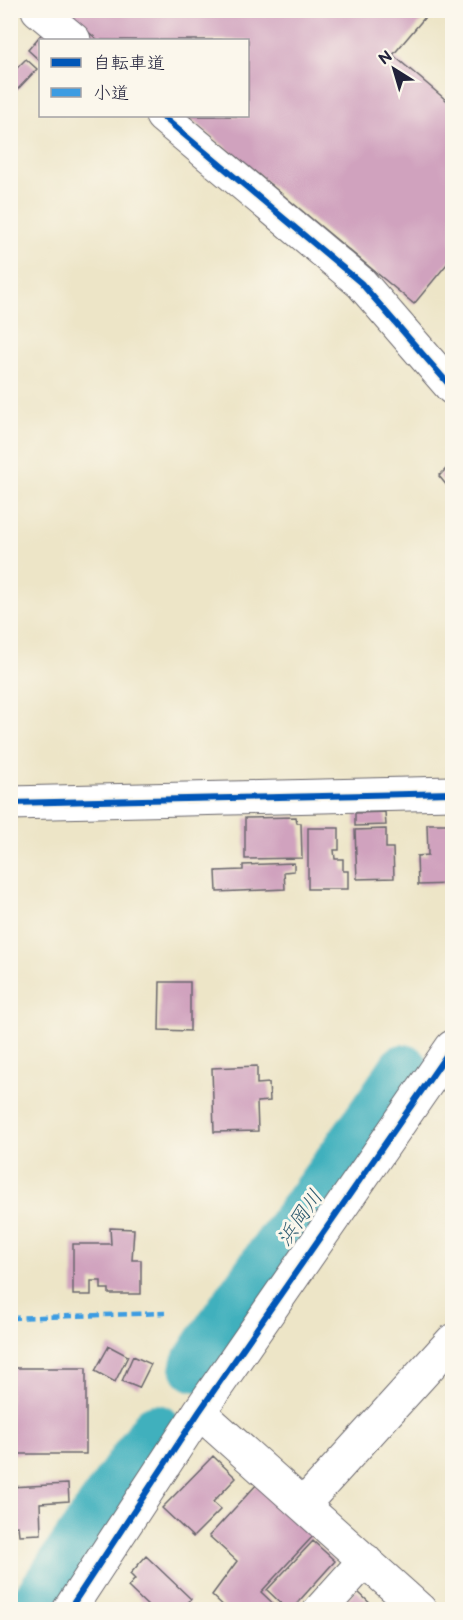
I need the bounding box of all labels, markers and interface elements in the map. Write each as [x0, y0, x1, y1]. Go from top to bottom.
legend [39, 39, 249, 117]
north arrow [364, 39, 424, 99]
text: N [375, 47, 396, 69]
text: 自転車道 [93, 53, 165, 74]
text: 小道 [93, 83, 129, 104]
water label: 浜岡川 [272, 1185, 328, 1251]

